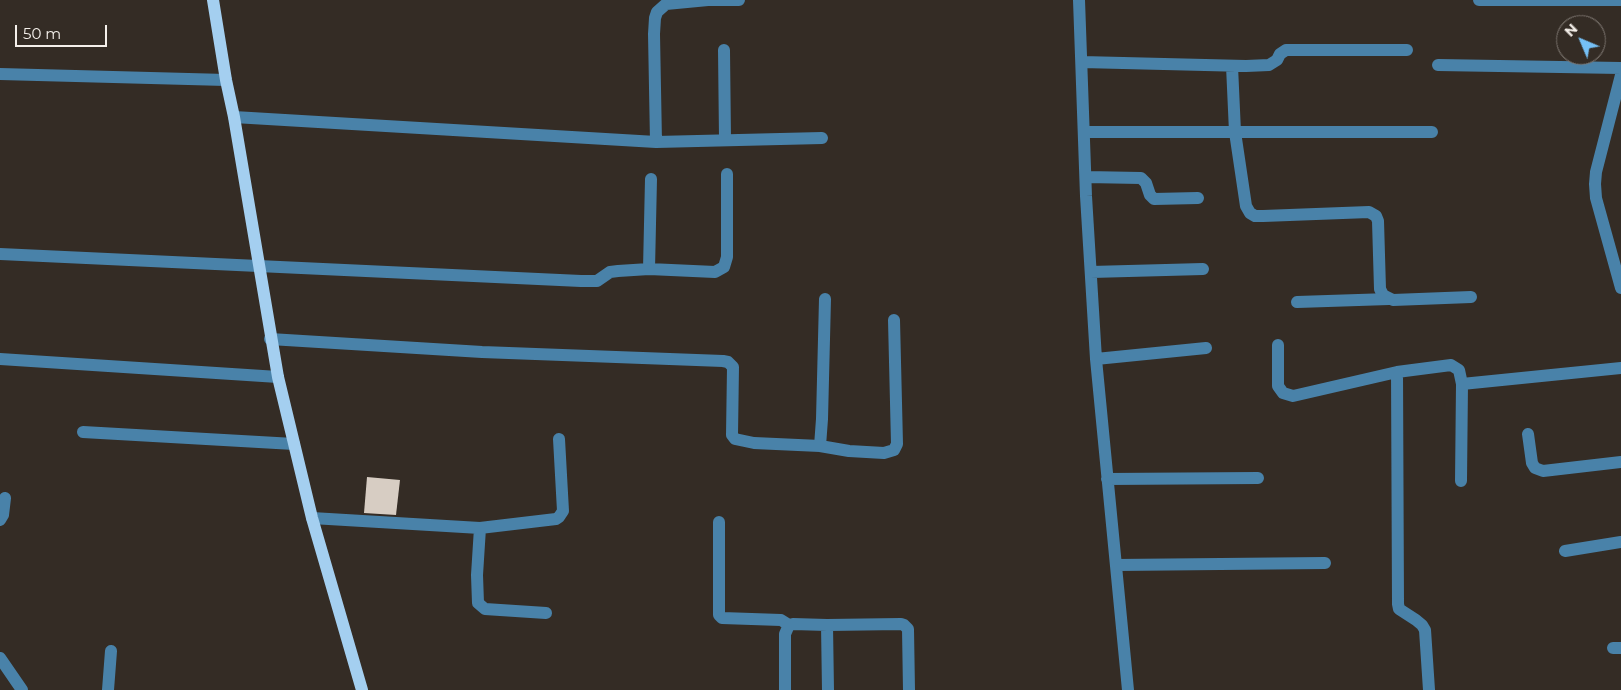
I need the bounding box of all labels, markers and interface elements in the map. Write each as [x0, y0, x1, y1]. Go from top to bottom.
scale bar [18, 15, 110, 47]
north arrow [1556, 15, 1606, 65]
text: N [1561, 20, 1581, 40]
text: 50 m [23, 24, 61, 43]

